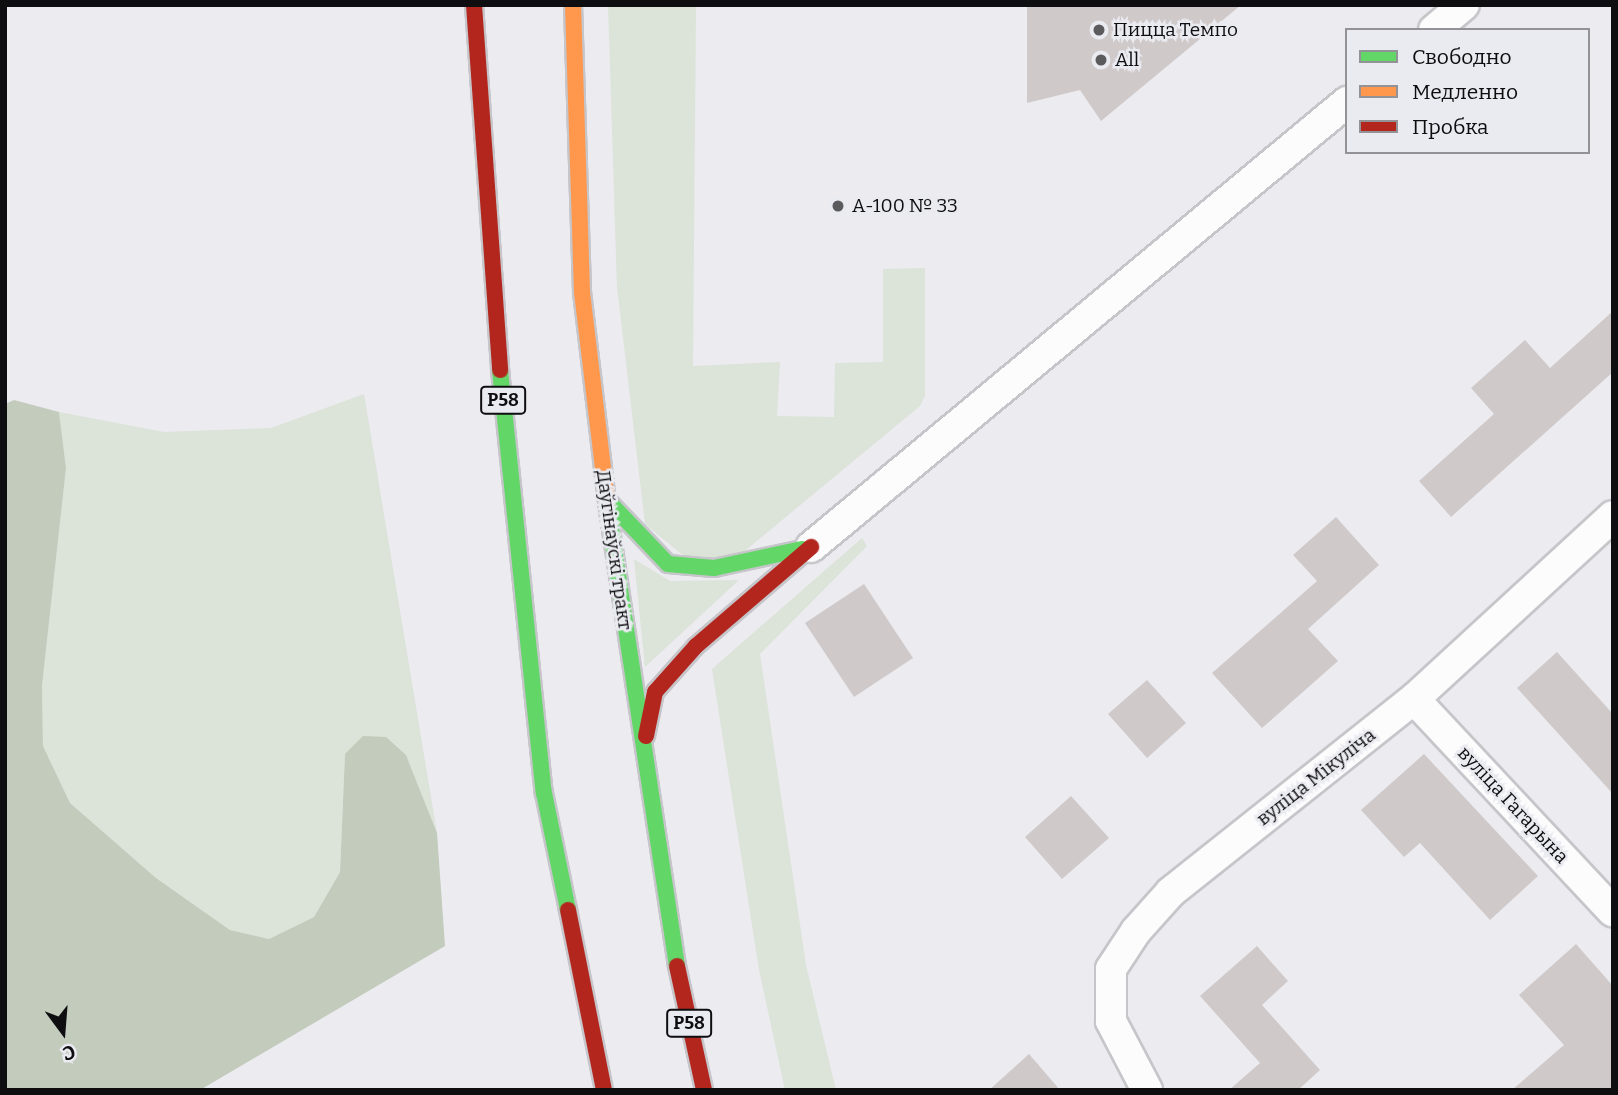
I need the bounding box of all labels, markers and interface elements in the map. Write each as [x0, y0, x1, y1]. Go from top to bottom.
place label: Пицца Темпо [1113, 19, 1238, 41]
marker: Пицца Темпо [1091, 22, 1107, 38]
legend [1345, 28, 1590, 154]
text: Свободно [1412, 44, 1512, 70]
place label: All [1115, 49, 1139, 71]
marker: All [1093, 52, 1109, 68]
text: Медленно [1412, 79, 1518, 105]
text: Пробка [1412, 114, 1489, 140]
place label: А-100 № 33 [852, 195, 958, 217]
marker: А-100 № 33 [830, 198, 846, 214]
road number: Р58 [478, 386, 528, 414]
street label: Даўгінаўскі тракт [591, 469, 637, 631]
street label: вуліца Мікуліча [1252, 724, 1380, 830]
street label: вуліца Гагарына [1453, 742, 1573, 868]
north arrow [28, 997, 98, 1067]
road number: Р58 [664, 1008, 714, 1038]
text: С [60, 1040, 78, 1065]

